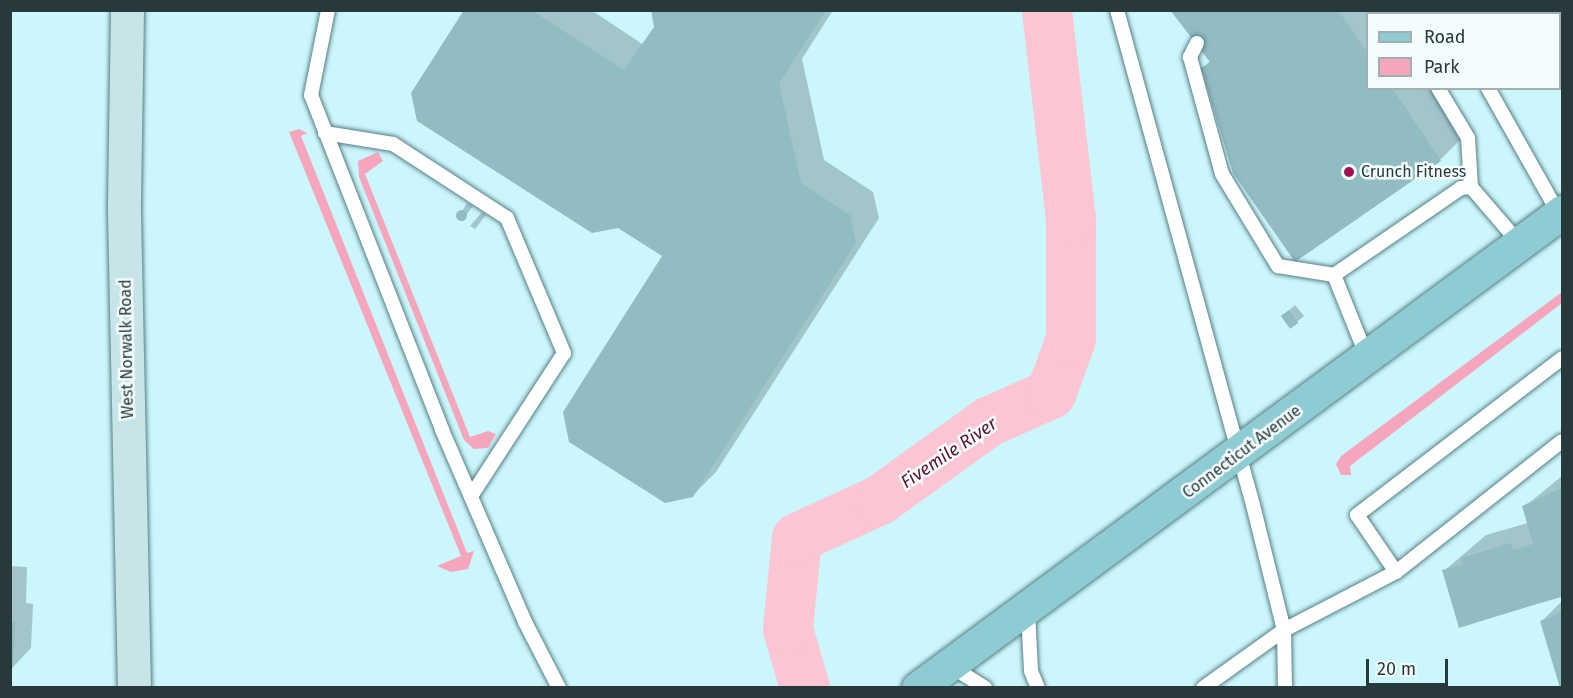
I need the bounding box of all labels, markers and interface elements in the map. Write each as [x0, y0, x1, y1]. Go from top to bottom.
legend [1366, 12, 1561, 90]
text: Road [1424, 26, 1466, 48]
text: Park [1424, 56, 1459, 78]
place label: Crunch Fitness [1361, 162, 1466, 182]
marker: Crunch Fitness [1342, 165, 1356, 179]
street label: West Norwalk Road [116, 279, 138, 419]
street label: Connecticut Avenue [1179, 401, 1305, 503]
water label: Fivemile River [897, 413, 1001, 493]
scale bar [1369, 647, 1452, 685]
text: 20 m [1377, 658, 1416, 680]

